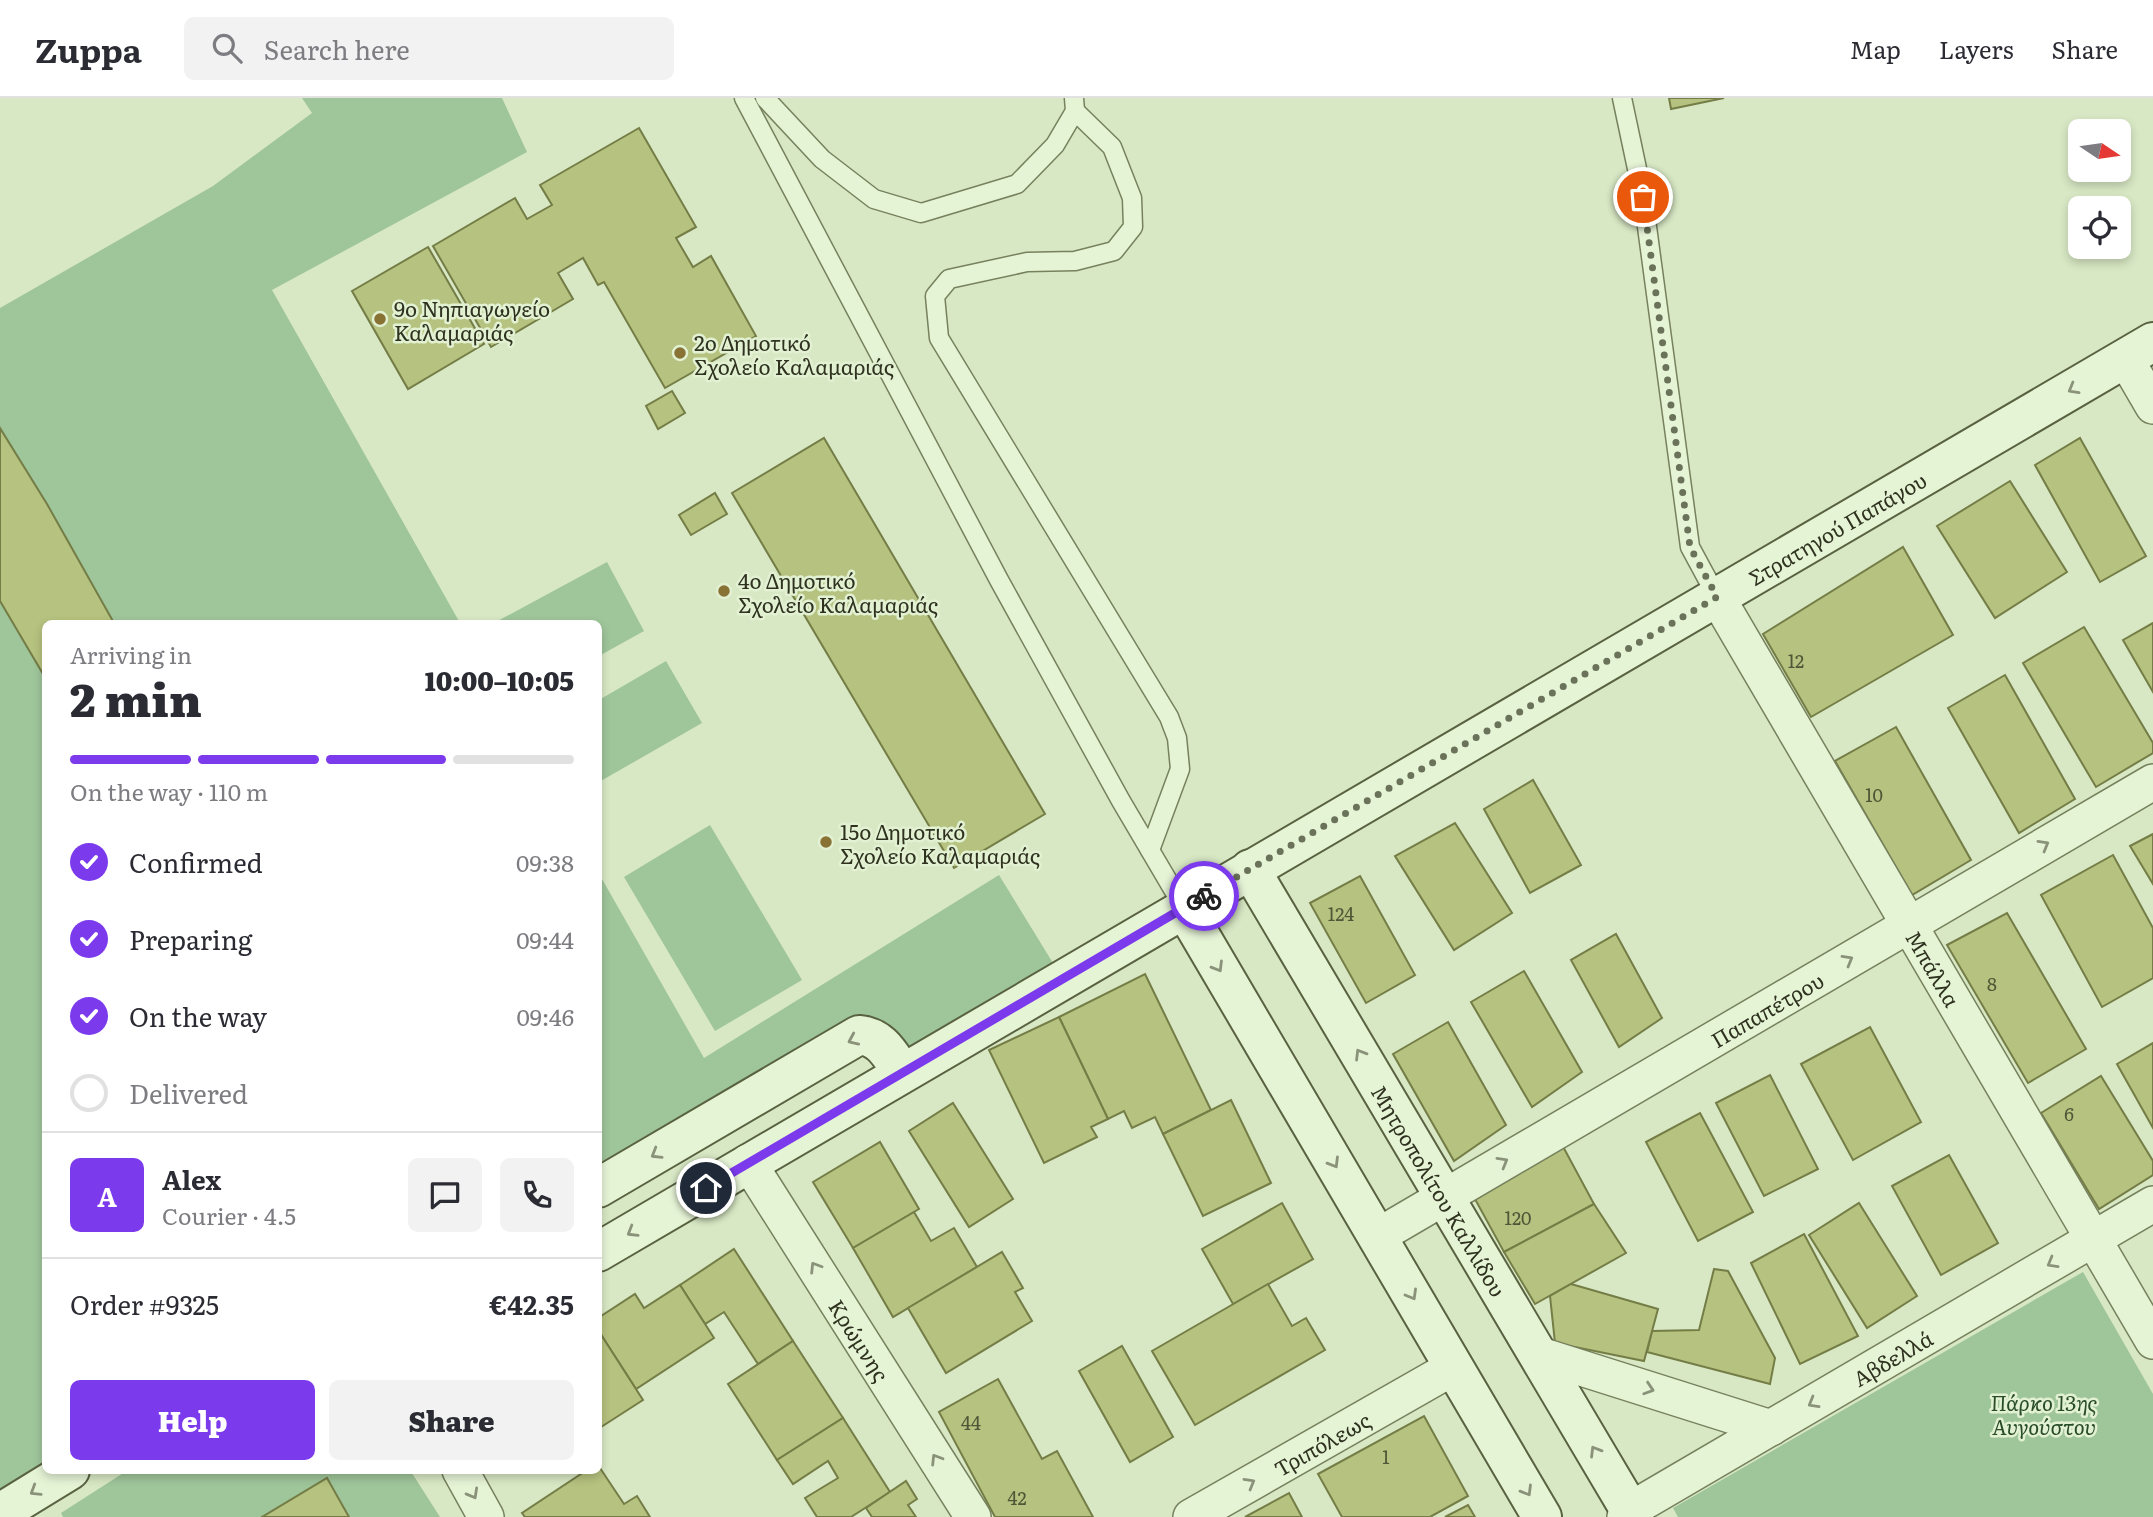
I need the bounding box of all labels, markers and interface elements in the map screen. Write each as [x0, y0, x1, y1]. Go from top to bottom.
search box [184, 17, 674, 80]
text: Zuppa [35, 24, 142, 73]
icon: search [208, 29, 246, 67]
text: Search here [264, 29, 410, 68]
text: Map [1850, 31, 1901, 66]
text: Layers [1939, 31, 2013, 66]
text: Share [2051, 31, 2118, 66]
north arrow [2068, 119, 2132, 182]
map controls [2068, 119, 2131, 259]
pin [1613, 167, 1673, 227]
icon: bag [1624, 178, 1662, 216]
button: locate [2068, 196, 2131, 259]
place label: 9ο Νηπιαγωγείο Καλαμαριάς [394, 292, 550, 347]
marker: 9ο Νηπιαγωγείο Καλαμαριάς [372, 311, 388, 327]
place label: 2ο Δημοτικό Σχολείο Καλαμαριάς [694, 326, 894, 381]
marker: 2ο Δημοτικό Σχολείο Καλαμαριάς [672, 345, 688, 361]
one-way arrow [2067, 381, 2080, 394]
street label: Στρατηγού Παπάγου [1742, 463, 1931, 591]
place label: 4ο Δημοτικό Σχολείο Καλαμαριάς [738, 564, 938, 619]
marker: 4ο Δημοτικό Σχολείο Καλαμαριάς [716, 583, 732, 599]
text: Arriving in [70, 637, 192, 671]
house number: 12 [1788, 647, 1804, 674]
text: 10:00–10:05 [425, 660, 574, 699]
text: 2 min [70, 663, 202, 731]
text: On the way · 110 m [70, 774, 268, 808]
house number: 10 [1865, 781, 1883, 808]
place label: 15ο Δημοτικό Σχολείο Καλαμαριάς [840, 815, 1040, 870]
marker: 15ο Δημοτικό Σχολείο Καλαμαριάς [818, 834, 834, 850]
one-way arrow [2036, 841, 2049, 854]
text: Confirmed [129, 842, 263, 881]
icon: check [70, 843, 108, 881]
text: 09:38 [516, 845, 574, 879]
courier [1169, 861, 1239, 931]
icon: bike [1185, 877, 1223, 915]
house number: 124 [1328, 900, 1354, 927]
text: Preparing [129, 919, 252, 958]
icon: check [70, 920, 108, 958]
text: 09:44 [516, 922, 574, 956]
street label: Μπάλλα [1900, 924, 1969, 1012]
one-way arrow [1840, 956, 1853, 969]
one-way arrow [1210, 959, 1223, 972]
street label: Παπαπέτρου [1704, 963, 1829, 1054]
house number: 8 [1987, 970, 1997, 997]
text: On the way [129, 996, 267, 1035]
icon: check [70, 997, 108, 1035]
text: 09:46 [516, 999, 574, 1033]
one-way arrow [848, 1032, 860, 1046]
one-way arrow [1355, 1048, 1368, 1061]
text: Delivered [129, 1073, 248, 1112]
street label: Μητροπολίτου Καλλίδου [1365, 1078, 1515, 1302]
house number: 6 [2064, 1100, 2074, 1127]
one-way arrow [651, 1146, 664, 1159]
one-way arrow [1326, 1155, 1339, 1168]
one-way arrow [1496, 1157, 1509, 1170]
button: chat [408, 1158, 482, 1232]
button: phone [500, 1158, 574, 1232]
pin [676, 1158, 736, 1218]
text: Alex [162, 1159, 221, 1198]
icon: home [687, 1169, 725, 1207]
text: A [97, 1176, 117, 1215]
text: Courier · 4.5 [162, 1198, 296, 1232]
house number: 120 [1505, 1204, 1531, 1231]
one-way arrow [627, 1223, 640, 1236]
one-way arrow [2047, 1255, 2060, 1268]
one-way arrow [810, 1262, 823, 1275]
text: Order #9325 [70, 1284, 219, 1323]
text: €42.35 [489, 1284, 574, 1323]
one-way arrow [1404, 1288, 1417, 1301]
street label: Κρώμνης [823, 1292, 898, 1386]
street label: Αβδελλά [1846, 1321, 1938, 1392]
button: Help [70, 1380, 315, 1460]
button: Share [329, 1380, 574, 1460]
one-way arrow [1642, 1381, 1655, 1395]
park label: Πάρκο 13ης Αυγούστου [1990, 1386, 2098, 1441]
one-way arrow [1808, 1395, 1821, 1408]
street label: Τριπόλεως [1267, 1403, 1375, 1483]
house number: 44 [961, 1409, 981, 1436]
house number: 1 [1382, 1443, 1390, 1470]
one-way arrow [1591, 1446, 1604, 1459]
one-way arrow [932, 1454, 945, 1467]
one-way arrow [1243, 1478, 1256, 1491]
one-way arrow [29, 1483, 42, 1496]
house number: 42 [1007, 1484, 1027, 1511]
one-way arrow [1519, 1484, 1532, 1497]
one-way arrow [465, 1486, 478, 1499]

